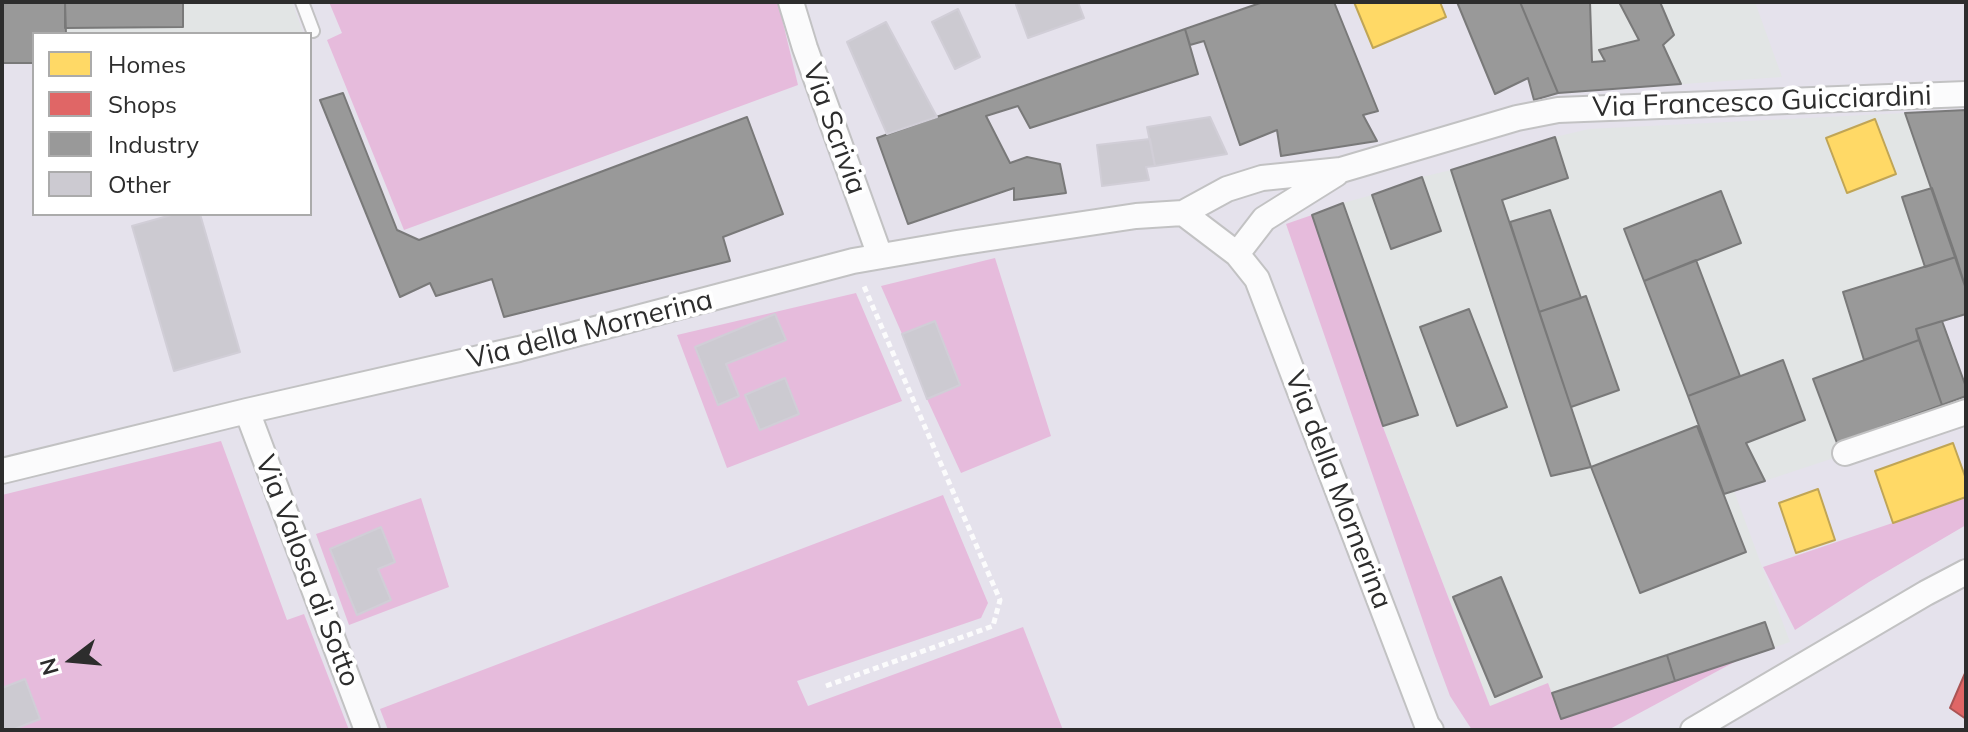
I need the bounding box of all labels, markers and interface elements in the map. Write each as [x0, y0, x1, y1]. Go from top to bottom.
legend [32, 32, 312, 216]
text: Homes [108, 49, 186, 79]
street label: Via Scrivia [795, 59, 873, 199]
street label: Via Francesco Guicciardini [1592, 79, 1932, 125]
text: Shops [108, 89, 177, 119]
text: Industry [108, 129, 199, 159]
text: Other [108, 169, 171, 199]
street label: Via della Mornerina [464, 283, 716, 377]
street label: Via della Mornerina [1277, 367, 1399, 613]
street label: Via Valosa di Sotto [247, 451, 367, 691]
north arrow [32, 620, 112, 700]
text: N [33, 655, 65, 678]

